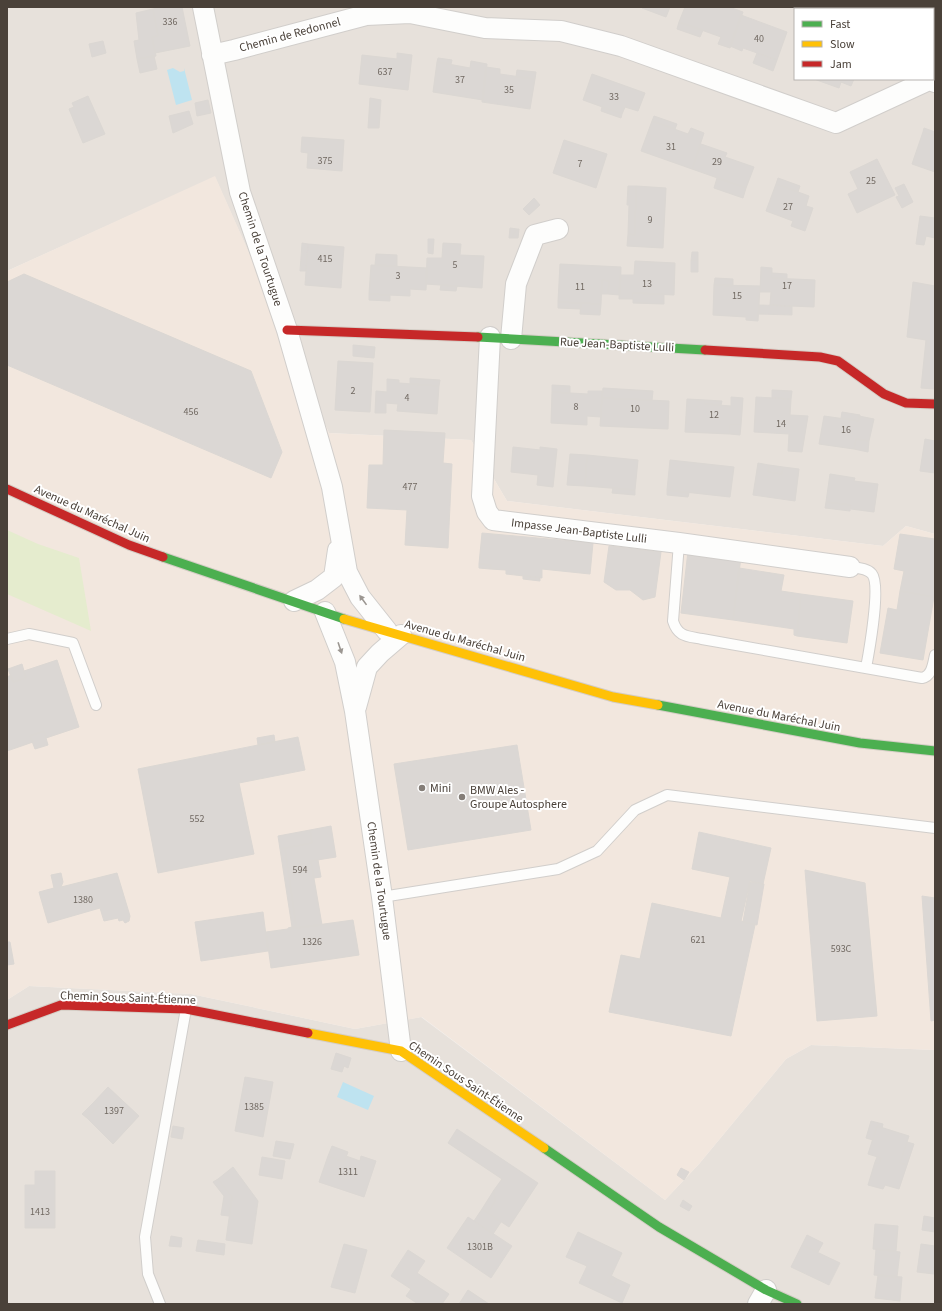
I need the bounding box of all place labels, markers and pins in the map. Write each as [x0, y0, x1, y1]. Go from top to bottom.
place label: Mini [430, 780, 451, 797]
place label: BMW Ales - Groupe Autosphere [470, 782, 567, 813]
marker: Mini [417, 783, 427, 793]
marker: BMW Ales - Groupe Autosphere [457, 792, 467, 802]

